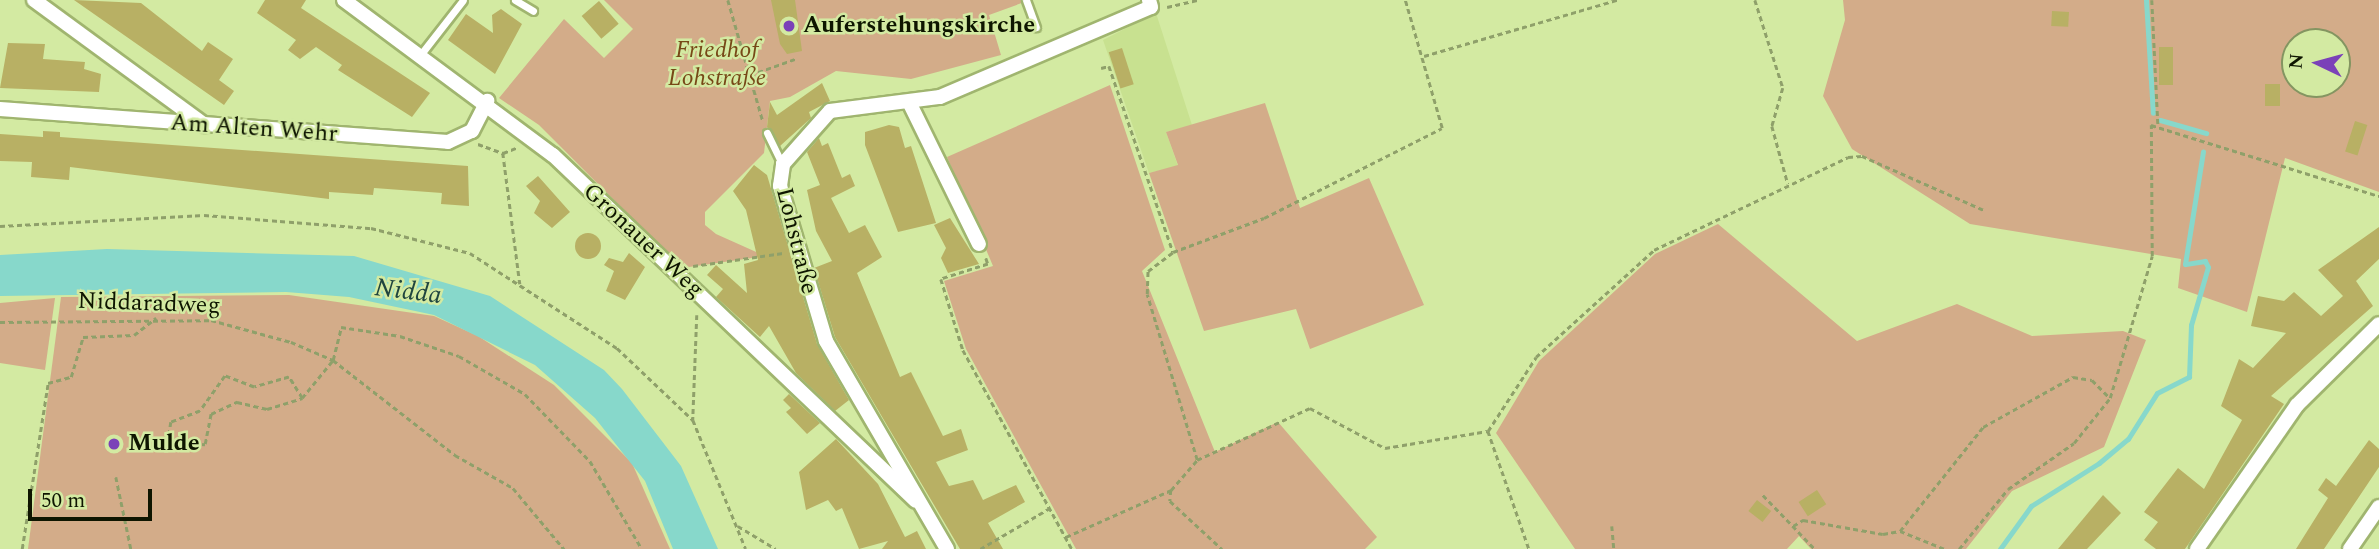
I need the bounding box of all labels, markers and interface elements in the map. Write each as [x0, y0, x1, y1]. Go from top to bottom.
place label: Auferstehungskirche [803, 12, 1035, 40]
marker: Auferstehungskirche [781, 18, 797, 34]
north arrow [2281, 28, 2351, 98]
park label: Friedhof Lohstraße [668, 37, 766, 93]
text: N [2281, 52, 2312, 70]
street label: Am Alten Wehr [169, 109, 339, 149]
street label: Gronauer Weg [577, 178, 709, 304]
street label: Lohstraße [769, 185, 823, 297]
water label: Nidda [373, 272, 443, 312]
street label: Niddaradweg [77, 287, 221, 321]
place label: Mulde [128, 430, 200, 458]
marker: Mulde [106, 436, 122, 452]
scale bar [32, 476, 156, 520]
text: 50 m [41, 485, 85, 517]

